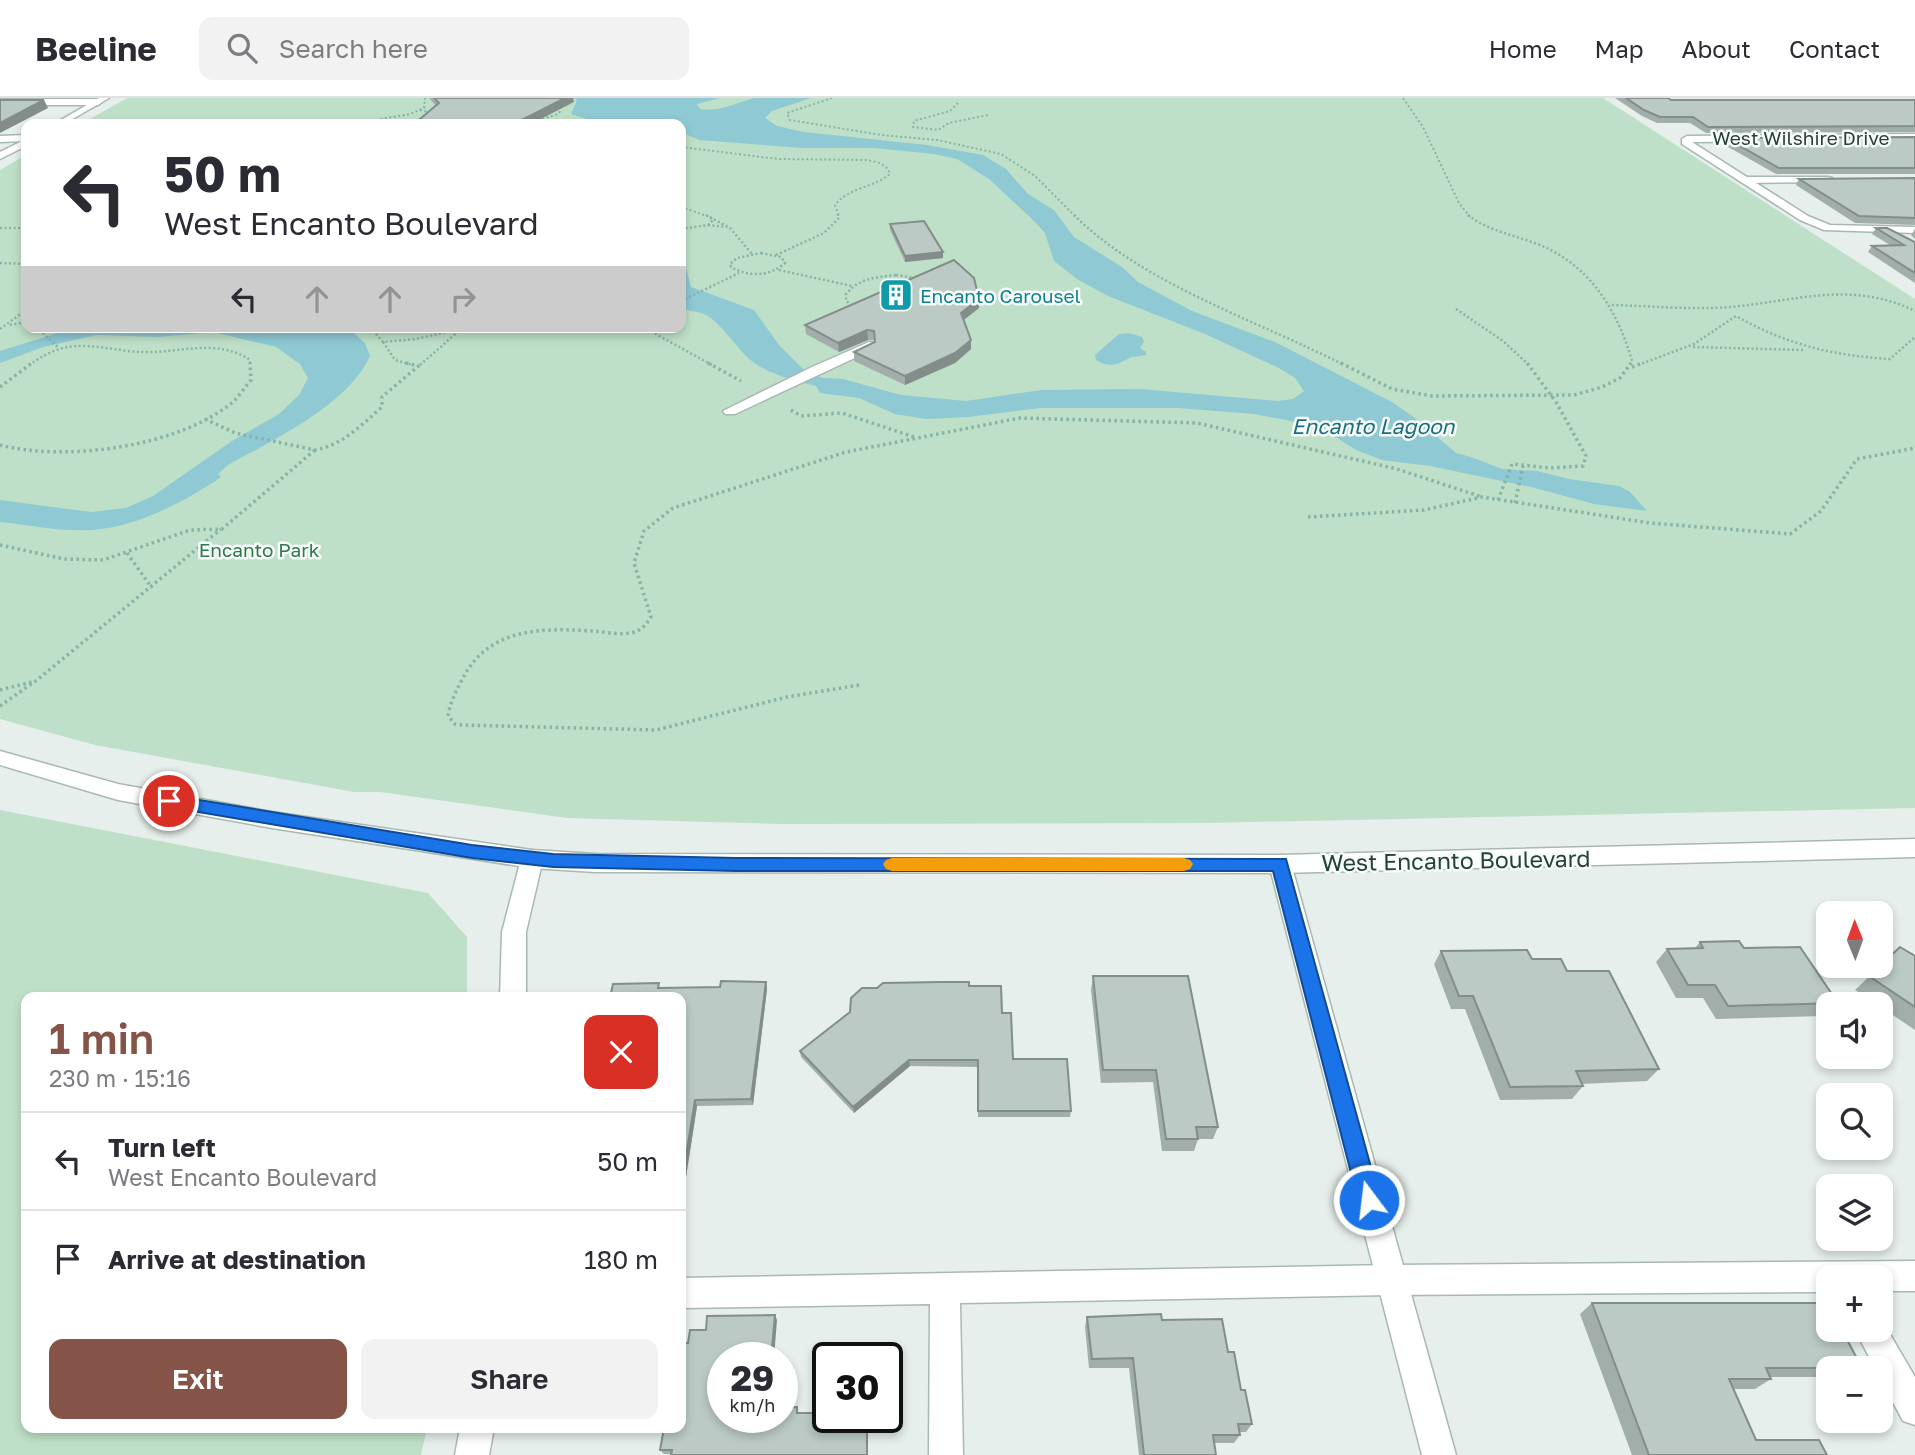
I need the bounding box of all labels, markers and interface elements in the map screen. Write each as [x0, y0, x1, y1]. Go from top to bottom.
search box [199, 17, 689, 80]
text: Beeline [35, 29, 157, 68]
icon: search [223, 29, 261, 67]
text: Search here [279, 33, 428, 64]
text: Home [1489, 34, 1557, 63]
text: Map [1595, 34, 1644, 63]
text: About [1682, 34, 1751, 63]
text: Contact [1789, 34, 1880, 63]
street label: West Wilshire Drive [1712, 126, 1890, 149]
text: 50 m [164, 144, 281, 203]
icon: left [49, 147, 140, 238]
text: West Encanto Boulevard [164, 204, 539, 242]
building icon: Encanto Carousel [877, 276, 915, 314]
icon: left [225, 280, 263, 318]
icon: ahead [298, 280, 336, 318]
icon: ahead [371, 280, 409, 318]
icon: right [444, 280, 482, 318]
place label: Encanto Carousel [920, 284, 1081, 307]
water label: Encanto Lagoon [1291, 413, 1456, 439]
park label: Encanto Park [199, 538, 320, 561]
pin [139, 771, 199, 831]
icon: arrive [150, 782, 188, 820]
street label: West Encanto Boulevard [1321, 844, 1591, 876]
north arrow [1816, 901, 1894, 978]
map controls [1816, 901, 1893, 1433]
button: sound [1816, 992, 1893, 1069]
text: 1 min [49, 1013, 154, 1063]
button: close [584, 1015, 658, 1089]
text: 230 m · 15:16 [49, 1064, 191, 1092]
button: search [1816, 1083, 1893, 1160]
text: Turn left [108, 1132, 216, 1163]
icon: left [49, 1142, 87, 1180]
text: 50 m [597, 1146, 658, 1177]
text: West Encanto Boulevard [108, 1163, 377, 1191]
position arrow [1332, 1163, 1406, 1237]
button: layers [1816, 1174, 1893, 1251]
icon: arrive [49, 1240, 87, 1278]
text: Arrive at destination [108, 1244, 366, 1275]
text: 180 m [584, 1244, 658, 1275]
button: + [1816, 1265, 1893, 1342]
button: Exit [49, 1339, 347, 1419]
button: Share [361, 1339, 658, 1419]
speed limit sign: 30 [812, 1342, 903, 1433]
button: − [1816, 1356, 1893, 1433]
text: 29 [731, 1357, 774, 1399]
text: km/h [730, 1394, 775, 1416]

